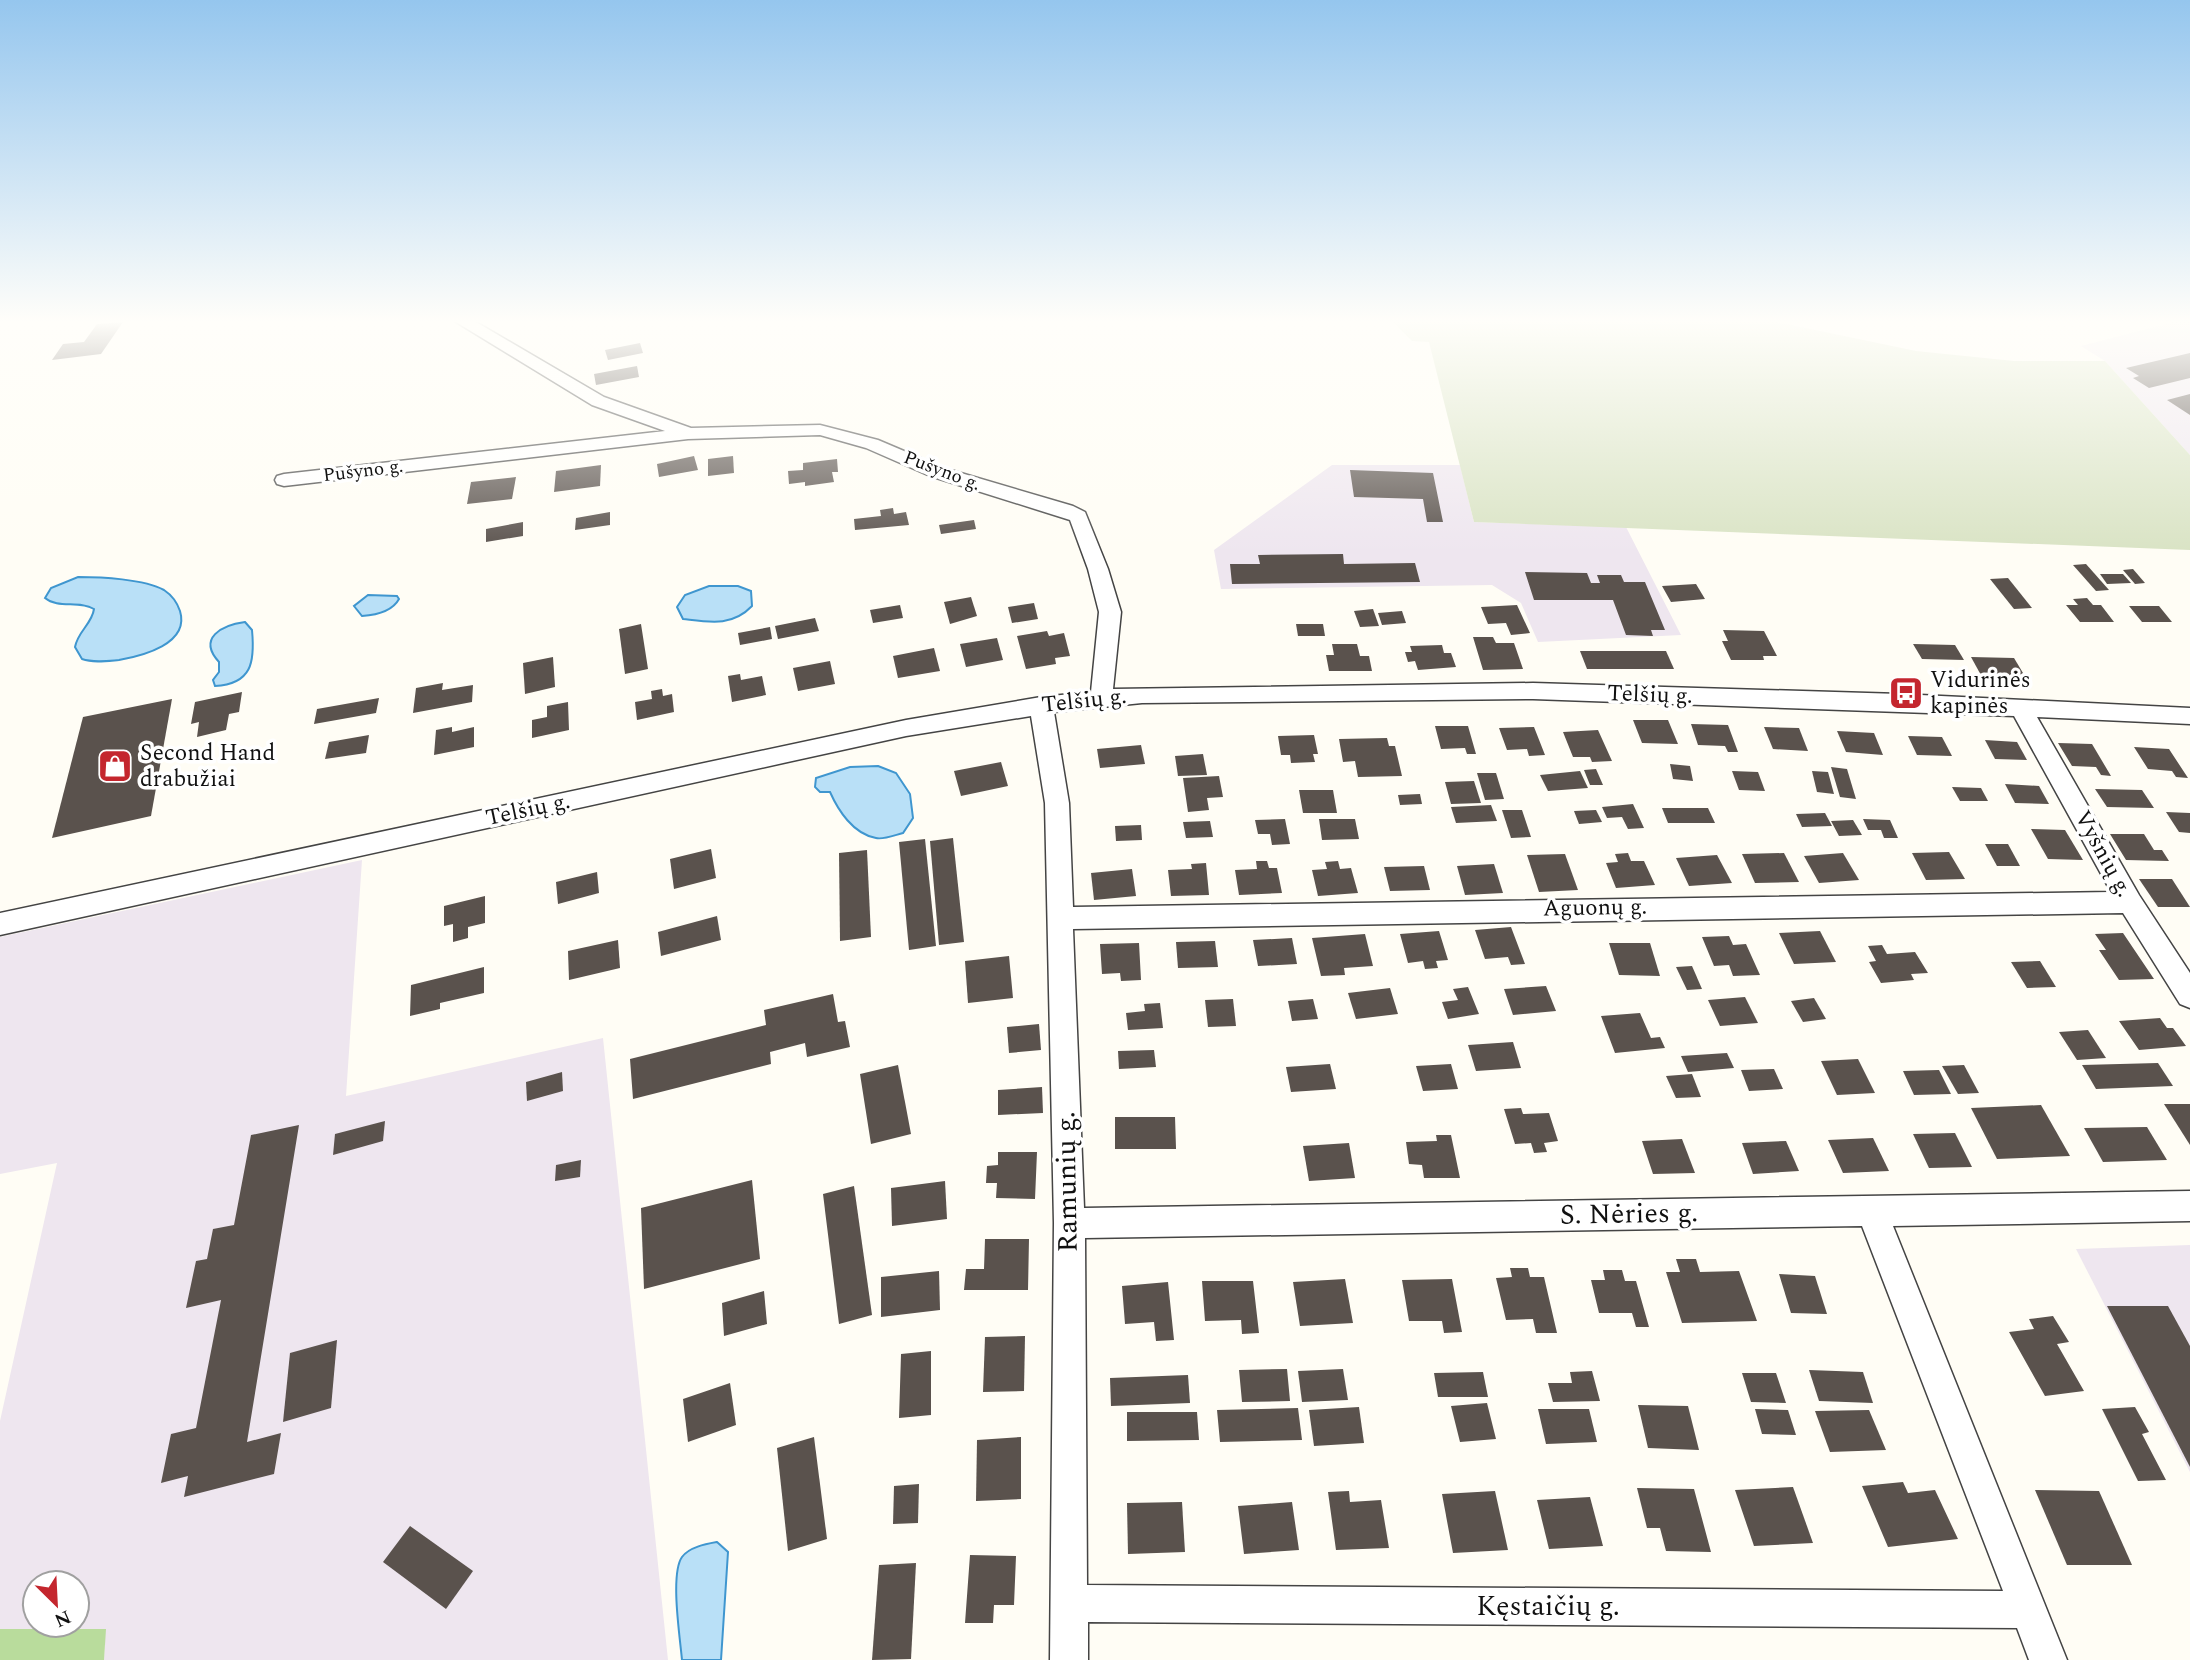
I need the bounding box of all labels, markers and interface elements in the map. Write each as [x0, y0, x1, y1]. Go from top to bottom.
street label: Pušyno g. [899, 443, 985, 499]
street label: Pušyno g. [321, 452, 405, 490]
place label: Vidurinės kapinės [1930, 663, 2031, 724]
bus stop icon: Vidurinės kapinės [1887, 674, 1925, 712]
street label: Telšių g. [1607, 676, 1693, 714]
street label: Telšių g. [1040, 679, 1128, 723]
place label: Second Hand drabužiai [140, 736, 275, 797]
shop icon: Second Hand drabužiai [96, 747, 134, 785]
street label: Telšių g. [483, 784, 573, 836]
street label: Vyšnių g. [2065, 804, 2141, 904]
street label: Aguonų g. [1543, 890, 1647, 926]
street label: Ramunių g. [1044, 1111, 1090, 1253]
street label: S. Nėries g. [1560, 1191, 1698, 1237]
north arrow [21, 1569, 91, 1639]
street label: Kęstaičių g. [1476, 1585, 1620, 1628]
text: N [49, 1602, 75, 1635]

